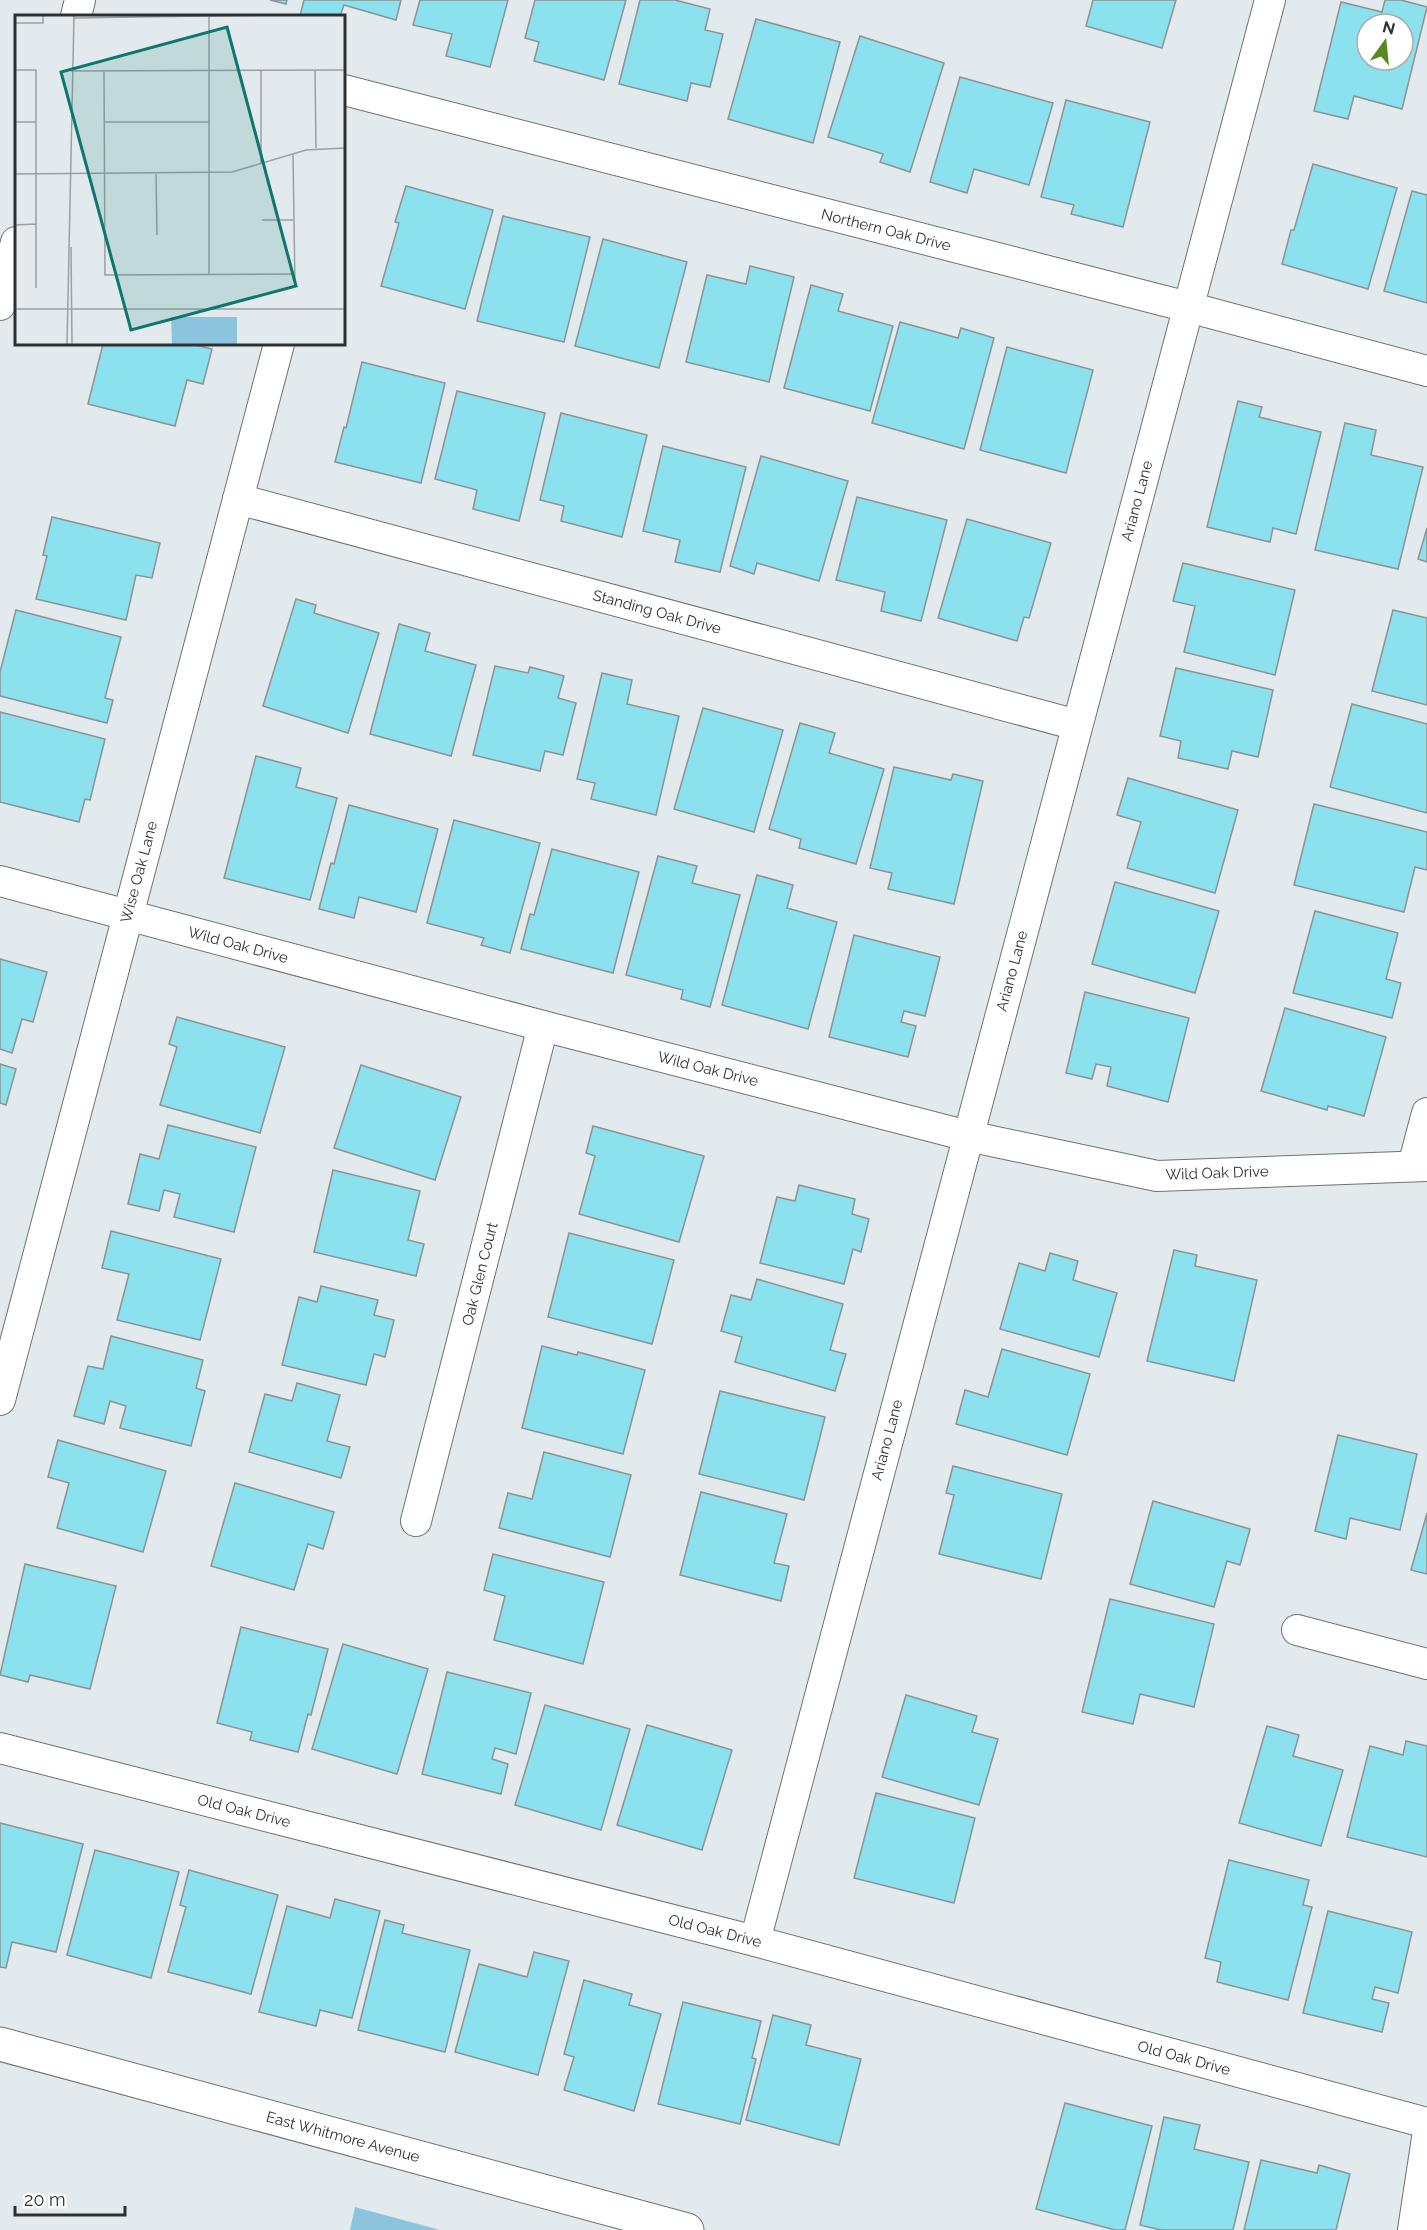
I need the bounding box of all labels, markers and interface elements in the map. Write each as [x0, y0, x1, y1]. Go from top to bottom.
north arrow [1355, 12, 1415, 72]
inset map [15, 15, 345, 345]
text: N [1380, 17, 1397, 39]
street label: Northern Oak Drive [819, 205, 953, 255]
street label: Ariano Lane [1118, 458, 1156, 543]
street label: Standing Oak Drive [591, 586, 723, 638]
street label: Wise Oak Lane [117, 819, 161, 925]
street label: Wild Oak Drive [186, 923, 290, 967]
street label: Ariano Lane [993, 928, 1031, 1013]
street label: Wild Oak Drive [656, 1048, 760, 1090]
street label: Wild Oak Drive [1165, 1162, 1269, 1184]
street label: Oak Glen Court [458, 1221, 502, 1327]
street label: Ariano Lane [868, 1397, 906, 1482]
street label: Old Oak Drive [196, 1791, 293, 1831]
street label: Old Oak Drive [667, 1911, 764, 1951]
street label: Old Oak Drive [1136, 2037, 1233, 2079]
street label: East Whitmore Avenue [264, 2108, 422, 2166]
scale bar [15, 2179, 124, 2217]
text: 20 m [24, 2189, 66, 2210]

